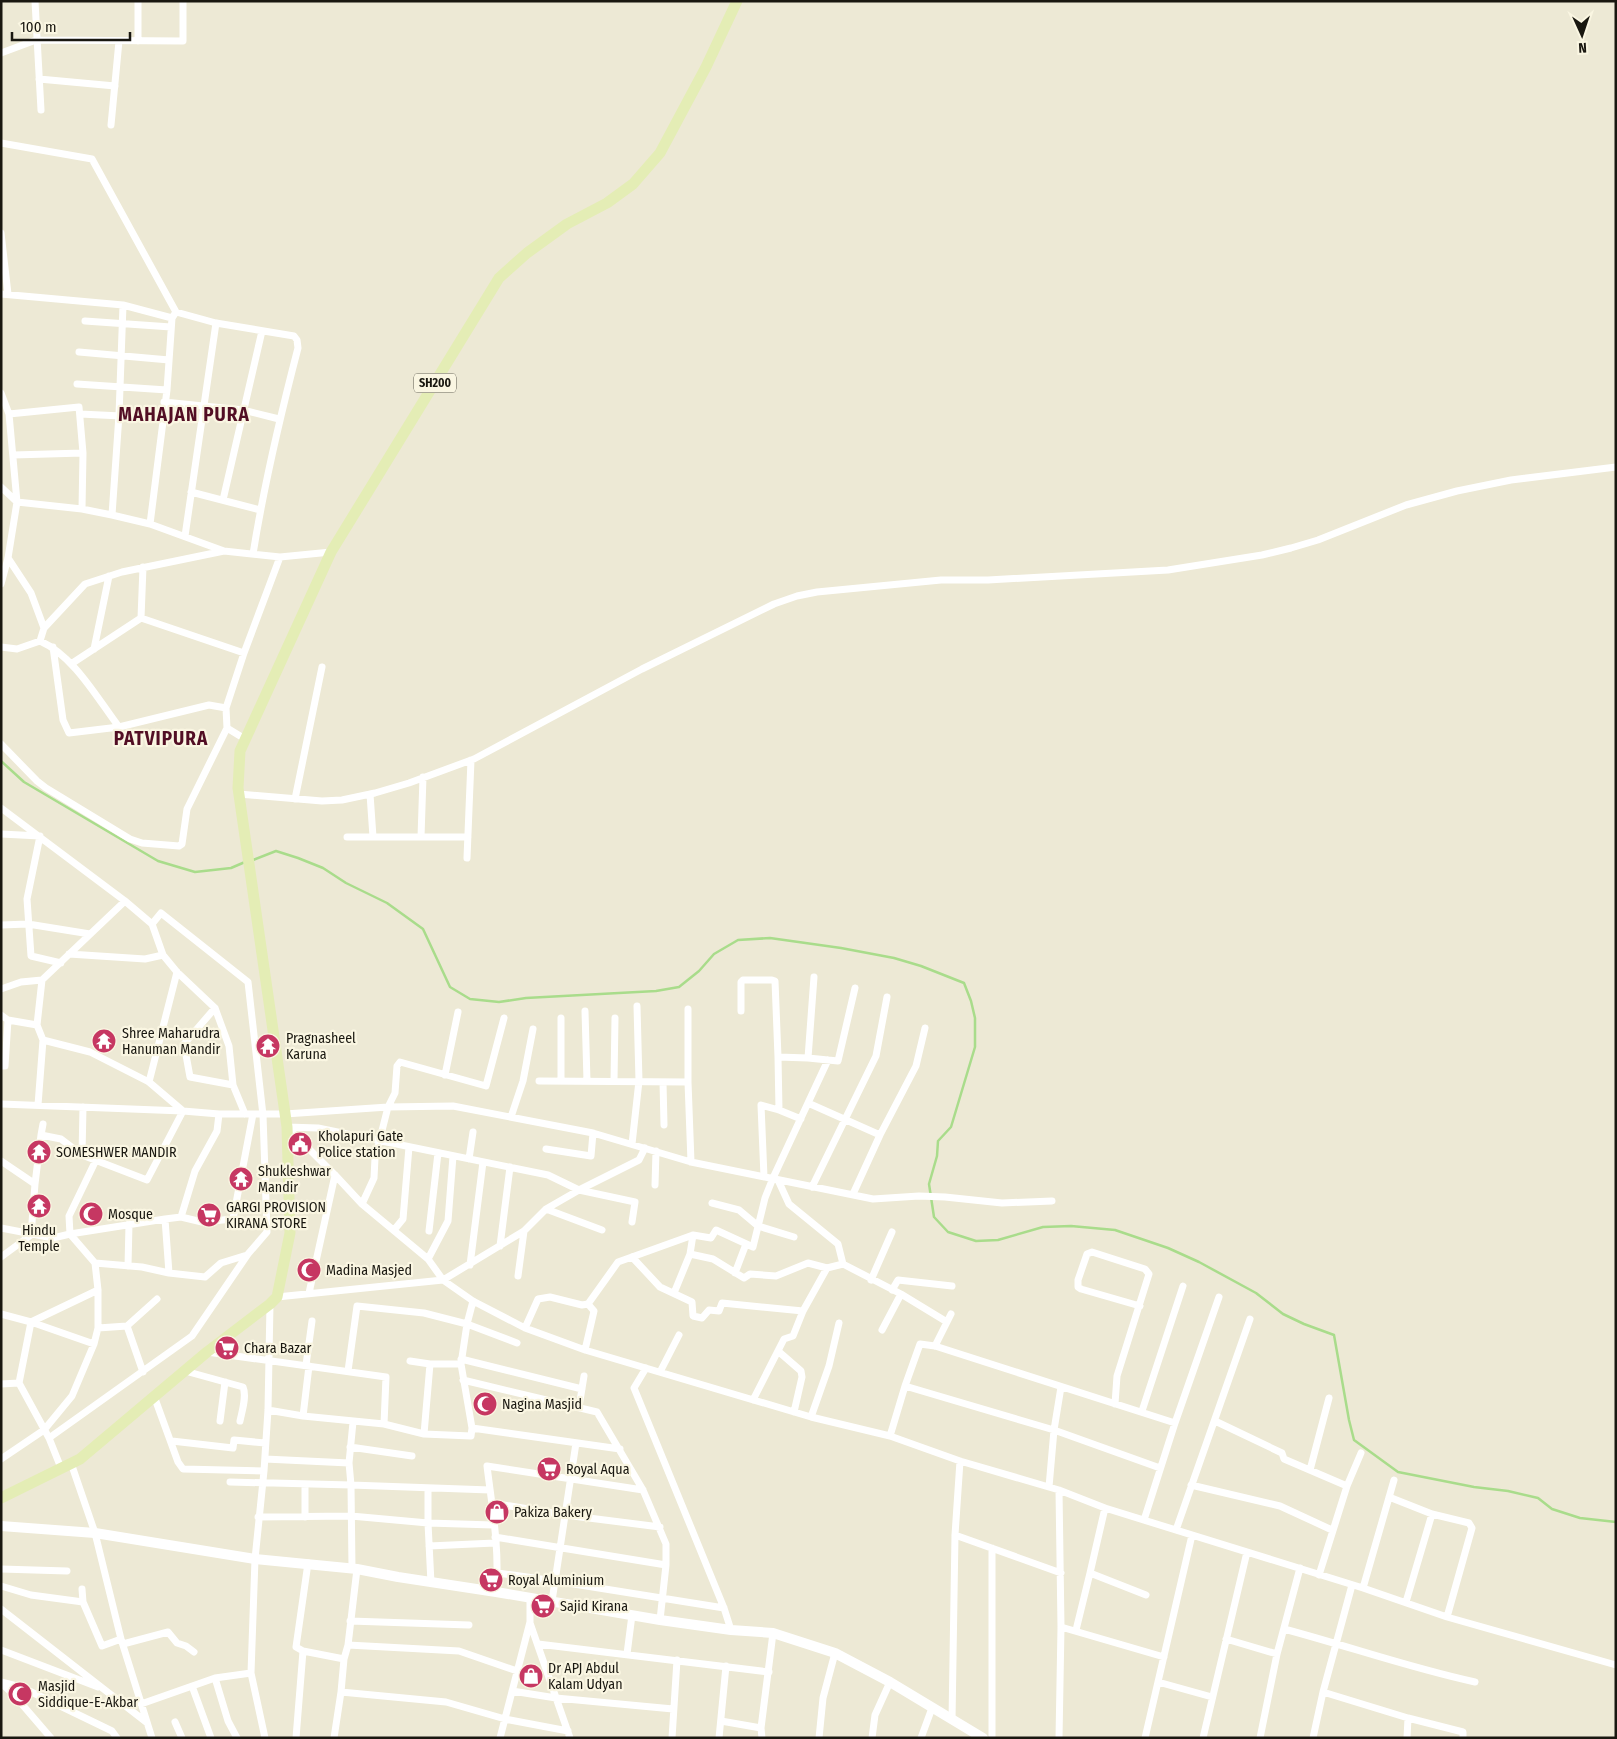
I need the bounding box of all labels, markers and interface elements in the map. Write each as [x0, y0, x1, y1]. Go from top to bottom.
scale bar [12, 10, 130, 42]
north arrow [1557, 10, 1607, 60]
text: 100 m [20, 18, 57, 36]
text: N [1578, 39, 1587, 56]
road number: SH200 [414, 373, 456, 392]
district label: MAHAJAN PURA [118, 403, 250, 426]
district label: PATVIPURA [114, 727, 208, 750]
place label: Shree Maharudra Hanuman Mandir [122, 1025, 221, 1058]
temple icon: Shree Maharudra Hanuman Mandir [91, 1028, 117, 1054]
place label: Pragnasheel Karuna [286, 1030, 356, 1063]
temple icon: Pragnasheel Karuna [255, 1033, 281, 1059]
place label: Kholapuri Gate Police station [318, 1128, 403, 1161]
public building icon: Kholapuri Gate Police station [287, 1131, 313, 1157]
temple icon: SOMESHWER MANDIR [26, 1139, 52, 1165]
place label: SOMESHWER MANDIR [56, 1144, 177, 1161]
place label: Shukleshwar Mandir [258, 1163, 331, 1196]
temple icon: Shukleshwar Mandir [228, 1166, 254, 1192]
temple icon: Hindu Temple [26, 1193, 52, 1219]
place label: GARGI PROVISION KIRANA STORE [226, 1199, 326, 1232]
mosque icon: Mosque [78, 1201, 104, 1227]
supermarket icon: GARGI PROVISION KIRANA STORE [196, 1202, 222, 1228]
place label: Mosque [108, 1206, 153, 1223]
place label: Hindu Temple [18, 1222, 60, 1255]
mosque icon: Madina Masjed [296, 1257, 322, 1283]
place label: Madina Masjed [326, 1262, 412, 1279]
supermarket icon: Chara Bazar [214, 1335, 240, 1361]
place label: Chara Bazar [244, 1340, 312, 1357]
mosque icon: Nagina Masjid [472, 1391, 498, 1417]
place label: Nagina Masjid [502, 1396, 582, 1413]
supermarket icon: Royal Aqua [536, 1456, 562, 1482]
place label: Royal Aqua [566, 1461, 630, 1478]
shop icon: Pakiza Bakery [484, 1499, 510, 1525]
place label: Pakiza Bakery [514, 1504, 593, 1521]
supermarket icon: Royal Aluminium [478, 1567, 504, 1593]
place label: Royal Aluminium [508, 1572, 604, 1589]
supermarket icon: Sajid Kirana [530, 1593, 556, 1619]
place label: Sajid Kirana [560, 1598, 628, 1615]
place label: Dr APJ Abdul Kalam Udyan [548, 1660, 623, 1693]
shop icon: Dr APJ Abdul Kalam Udyan [518, 1663, 544, 1689]
place label: Masjid Siddique-E-Akbar [38, 1678, 138, 1711]
mosque icon: Masjid Siddique-E-Akbar [7, 1681, 33, 1707]

